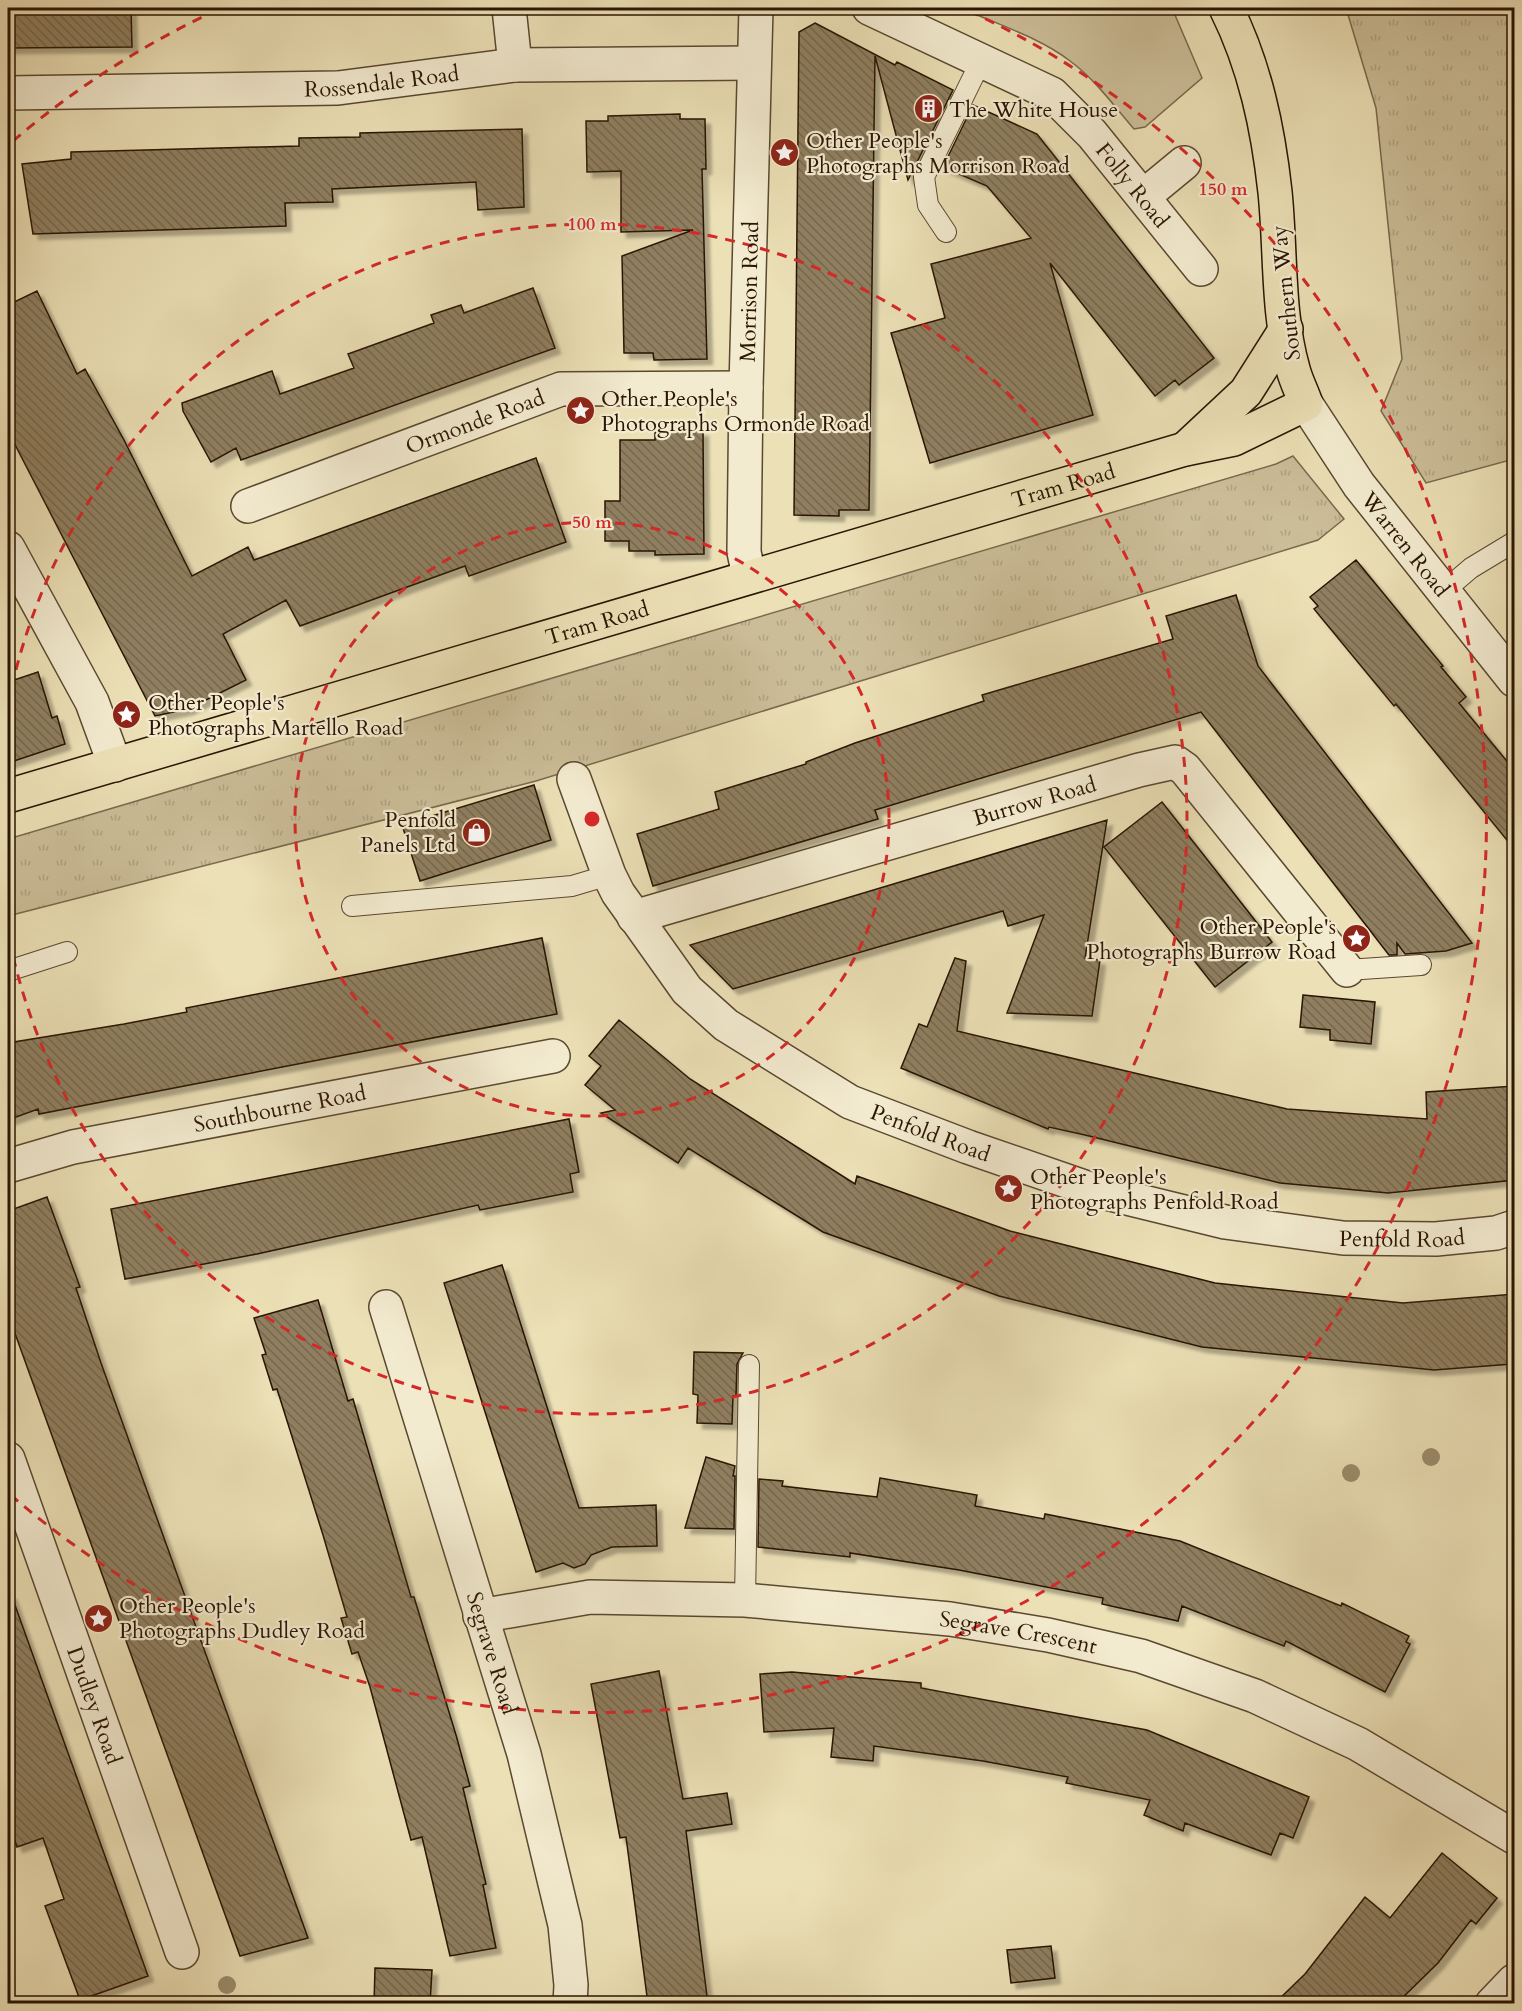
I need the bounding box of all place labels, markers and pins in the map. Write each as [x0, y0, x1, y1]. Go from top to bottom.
building icon: The White House [912, 93, 944, 125]
place label: The White House [949, 95, 1118, 125]
place label: Other People's Photographs Morrison Road [806, 126, 1070, 181]
place icon: Other People's Photographs Morrison Road [769, 137, 801, 169]
place label: Other People's Photographs Ormonde Road [601, 384, 870, 439]
place icon: Other People's Photographs Ormonde Road [564, 395, 596, 427]
place label: Other People's Photographs Martello Road [148, 688, 404, 743]
place icon: Other People's Photographs Martello Road [111, 699, 143, 731]
place label: Penfold Panels Ltd [360, 805, 456, 860]
centre of rings [582, 809, 602, 829]
shop icon: Penfold Panels Ltd [461, 816, 493, 848]
place label: Other People's Photographs Burrow Road [1086, 912, 1336, 967]
place icon: Other People's Photographs Burrow Road [1341, 923, 1373, 955]
place label: Other People's Photographs Penfold Road [1030, 1162, 1279, 1217]
place icon: Other People's Photographs Penfold Road [993, 1173, 1025, 1205]
place label: Other People's Photographs Dudley Road [119, 1591, 365, 1646]
place icon: Other People's Photographs Dudley Road [82, 1602, 114, 1634]

